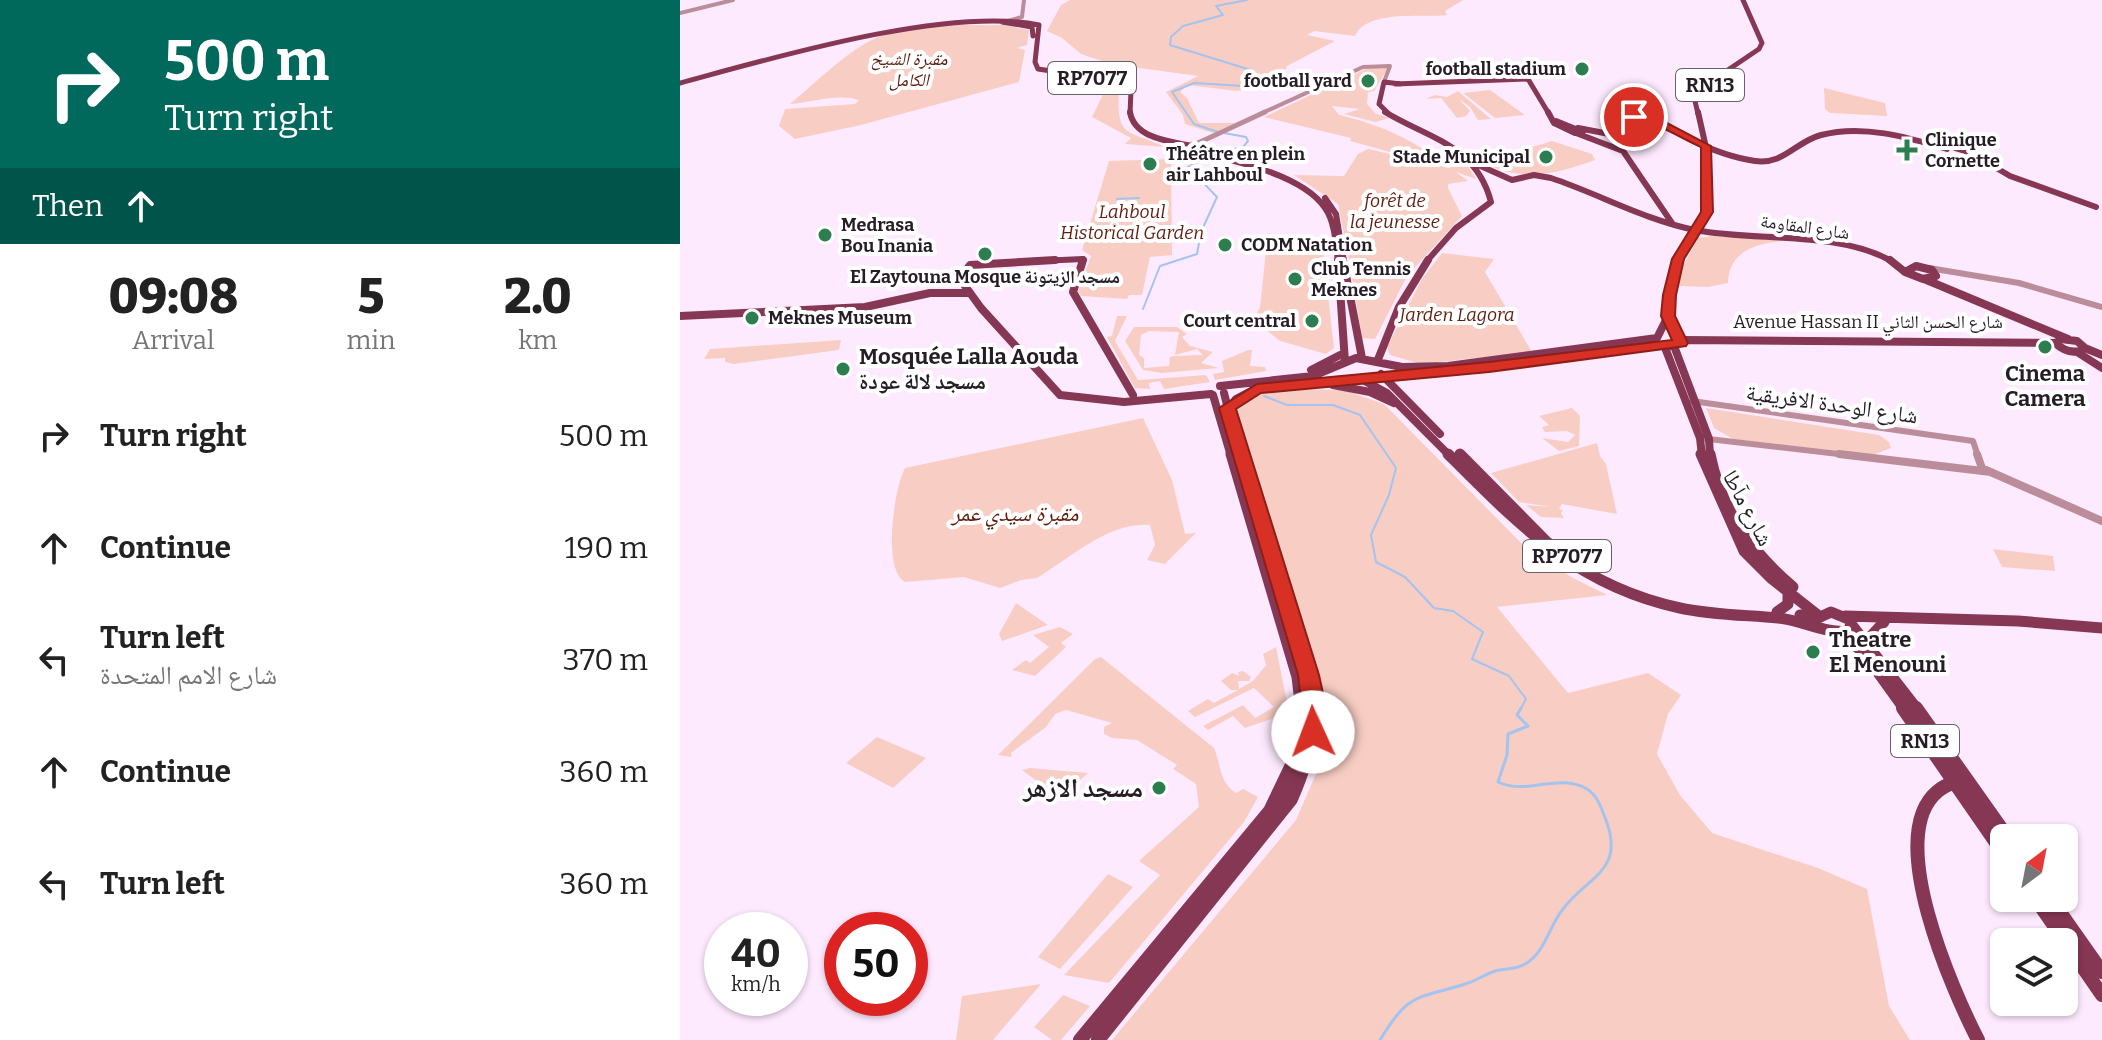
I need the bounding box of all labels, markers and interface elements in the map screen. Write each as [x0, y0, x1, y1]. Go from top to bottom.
text: 500 m [164, 28, 329, 95]
icon: right [32, 32, 136, 136]
park label: مقبرة الشيخ الكامل [870, 48, 948, 91]
place label: football stadium [1426, 58, 1566, 80]
marker: football stadium [1573, 60, 1591, 78]
road number: RP7077 [1048, 62, 1136, 94]
road number: RN13 [1676, 69, 1744, 101]
place label: football yard [1244, 70, 1352, 92]
marker: football yard [1359, 72, 1377, 90]
pin [1600, 83, 1668, 151]
icon: arrive [1612, 95, 1656, 139]
text: Turn right [164, 96, 333, 140]
place label: Clinique Cornette [1925, 129, 2000, 172]
marker: Clinique Cornette [1896, 139, 1918, 161]
place label: Théâtre en plein air Lahboul [1166, 143, 1305, 186]
place label: Stade Municipal [1392, 146, 1530, 168]
marker: Stade Municipal [1537, 148, 1555, 166]
marker: Théâtre en plein air Lahboul [1141, 155, 1159, 173]
icon: ahead [119, 184, 163, 228]
text: Then [32, 188, 103, 224]
park label: forêt de la jeunesse [1350, 190, 1440, 233]
park label: Lahboul Historical Garden [1060, 201, 1204, 244]
street label: شارع المقاومة [1759, 210, 1851, 244]
place label: Medrasa Bou Inania [841, 214, 933, 257]
marker: Medrasa Bou Inania [816, 226, 834, 244]
place label: CODM Natation [1241, 234, 1373, 256]
marker: CODM Natation [1216, 236, 1234, 254]
marker: El Zaytouna Mosque مسجد الزيتونة [976, 245, 994, 263]
place label: Club Tennis Meknes [1311, 258, 1411, 301]
place label: El Zaytouna Mosque مسجد الزيتونة [850, 266, 1120, 288]
text: 09:08 [108, 268, 238, 326]
text: 5 [358, 268, 384, 326]
text: 2.0 [504, 268, 572, 326]
marker: Club Tennis Meknes [1286, 270, 1304, 288]
park label: Jarden Lagora [1398, 304, 1514, 326]
place label: Meknes Museum [768, 307, 912, 329]
marker: Meknes Museum [743, 309, 761, 327]
place label: Court central [1183, 310, 1296, 332]
street label: Avenue Hassan II شارع الحسن الثاني [1733, 311, 2003, 337]
marker: Court central [1303, 312, 1321, 330]
text: Arrival [132, 325, 214, 356]
text: min [346, 325, 395, 356]
text: km [518, 325, 557, 356]
marker: Cinema Camera [2036, 338, 2054, 356]
place label: Mosquée Lalla Aouda مسجد لالة عودة [859, 343, 1079, 395]
marker: Mosquée Lalla Aouda مسجد لالة عودة [834, 360, 852, 378]
place label: Cinema Camera [2005, 360, 2086, 412]
street label: شارع الوحدة الافريقية [1745, 379, 1919, 429]
icon: right [32, 414, 76, 458]
text: Turn right [100, 418, 247, 454]
text: 500 m [559, 418, 648, 454]
street label: شارع مآطا [1717, 465, 1779, 551]
park label: مقبرة سيدي عمر [950, 500, 1078, 530]
icon: ahead [32, 526, 76, 570]
text: Continue [100, 530, 231, 566]
text: 190 m [564, 530, 648, 566]
road number: RP7077 [1523, 540, 1611, 572]
text: Turn left [100, 620, 225, 656]
place label: Theatre El Menouni [1829, 626, 1946, 678]
icon: left [32, 638, 76, 682]
text: 370 m [563, 642, 648, 678]
marker: Theatre El Menouni [1804, 643, 1822, 661]
text: شارع الامم المتحدة [100, 660, 277, 691]
position arrow [1271, 690, 1355, 774]
road number: RN13 [1891, 725, 1959, 757]
icon: ahead [32, 750, 76, 794]
text: Continue [100, 754, 231, 790]
text: 360 m [559, 754, 648, 790]
place label: مسجد الازهر [1022, 773, 1143, 804]
marker: مسجد الازهر [1150, 779, 1168, 797]
north arrow [1990, 824, 2078, 912]
map controls [1990, 824, 2078, 1016]
icon: left [32, 862, 76, 906]
text: Turn left [100, 866, 225, 902]
text: 360 m [559, 866, 648, 902]
speed limit sign: 50 [824, 912, 928, 1016]
button: layers [1990, 928, 2078, 1016]
text: 40 [731, 930, 781, 978]
text: km/h [731, 972, 781, 996]

